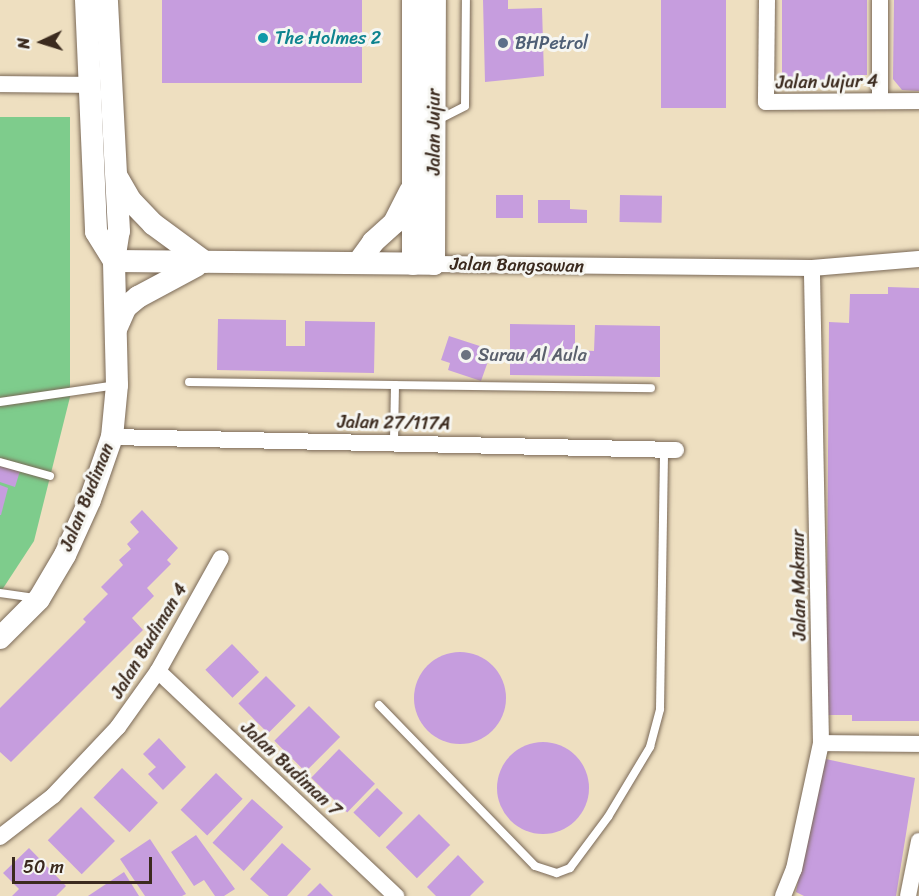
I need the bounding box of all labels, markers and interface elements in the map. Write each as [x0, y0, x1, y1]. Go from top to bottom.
north arrow [12, 12, 72, 72]
place label: The Holmes 2 [275, 27, 381, 49]
marker: The Holmes 2 [256, 31, 270, 45]
place label: BHPetrol [515, 32, 588, 54]
marker: BHPetrol [496, 36, 510, 50]
text: N [9, 37, 38, 50]
street label: Jalan Jujur 4 [775, 70, 879, 94]
street label: Jalan Jujur [423, 89, 445, 175]
street label: Jalan Bangsawan [450, 253, 584, 277]
place label: Surau Al Aula [478, 344, 587, 366]
marker: Surau Al Aula [459, 348, 473, 362]
street label: Jalan 27/117A [337, 411, 451, 435]
street label: Jalan Budiman [56, 440, 118, 554]
street label: Jalan Makmur [787, 530, 811, 640]
street label: Jalan Budiman 4 [106, 580, 192, 702]
street label: Jalan Budiman 7 [236, 717, 346, 821]
scale bar [15, 845, 154, 883]
text: 50 m [23, 851, 64, 883]

